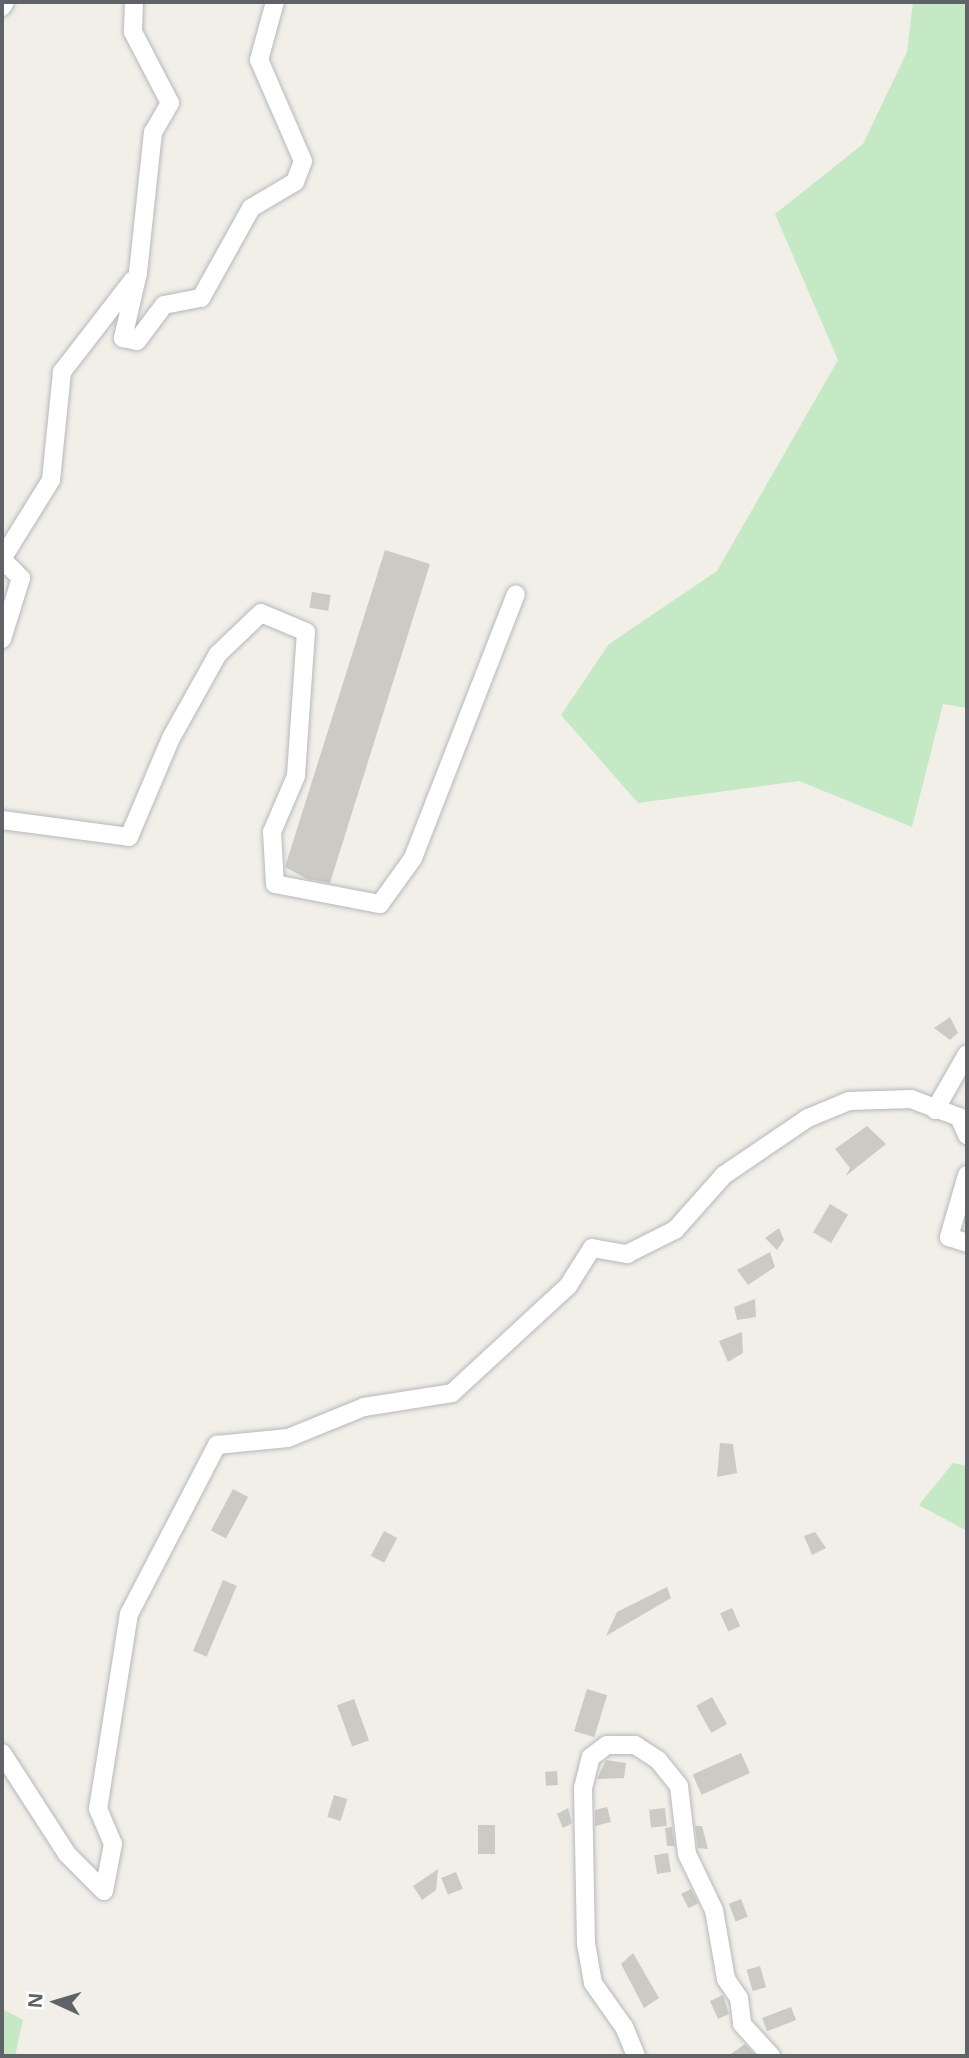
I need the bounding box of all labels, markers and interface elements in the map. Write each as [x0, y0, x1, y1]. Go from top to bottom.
north arrow [21, 1967, 91, 2037]
text: N [22, 1992, 49, 2009]

